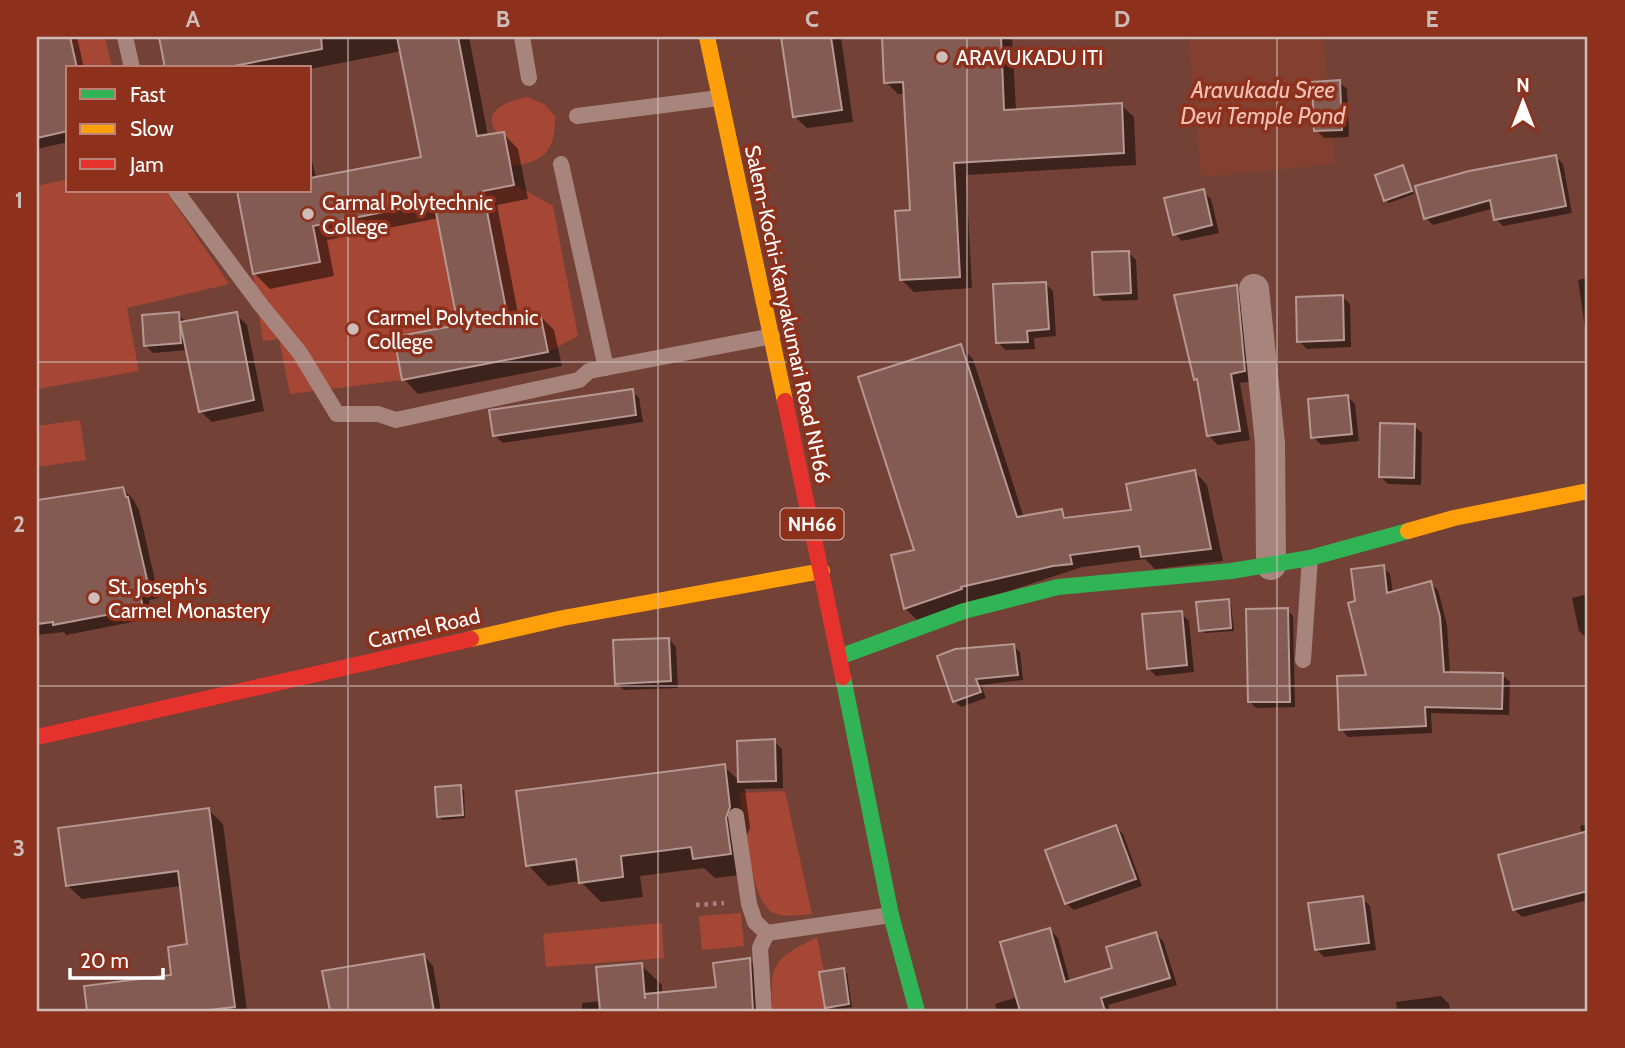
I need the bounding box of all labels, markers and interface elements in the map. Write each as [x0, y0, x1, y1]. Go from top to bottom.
text: A [186, 5, 201, 33]
text: B [496, 5, 510, 33]
text: C [805, 5, 819, 33]
text: D [1114, 5, 1130, 33]
text: E [1425, 5, 1439, 33]
place label: ARAVUKADU ITI [956, 45, 1103, 70]
marker: ARAVUKADU ITI [934, 49, 950, 65]
legend [66, 66, 312, 192]
north arrow [1488, 66, 1558, 136]
text: N [1516, 74, 1530, 97]
water label: Aravukadu Sree Devi Temple Pond [1180, 76, 1347, 130]
text: Fast [130, 82, 166, 107]
text: Slow [130, 116, 174, 141]
street label: Salem-Kochi-Kanyakumari Road NH66 [740, 143, 836, 485]
text: Jam [129, 152, 164, 177]
text: 1 [15, 186, 23, 214]
place label: Carmal Polytechnic College [322, 190, 493, 239]
marker: Carmal Polytechnic College [300, 206, 316, 222]
place label: Carmel Polytechnic College [367, 305, 539, 354]
marker: Carmel Polytechnic College [345, 321, 361, 337]
road number: NH66 [780, 509, 844, 540]
text: 2 [13, 510, 25, 538]
place label: St. Joseph's Carmel Monastery [108, 574, 271, 623]
marker: St. Joseph's Carmel Monastery [86, 590, 102, 606]
street label: Carmel Road [366, 603, 482, 653]
text: 3 [13, 834, 25, 862]
scale bar [70, 936, 163, 980]
text: 20 m [80, 948, 129, 973]

